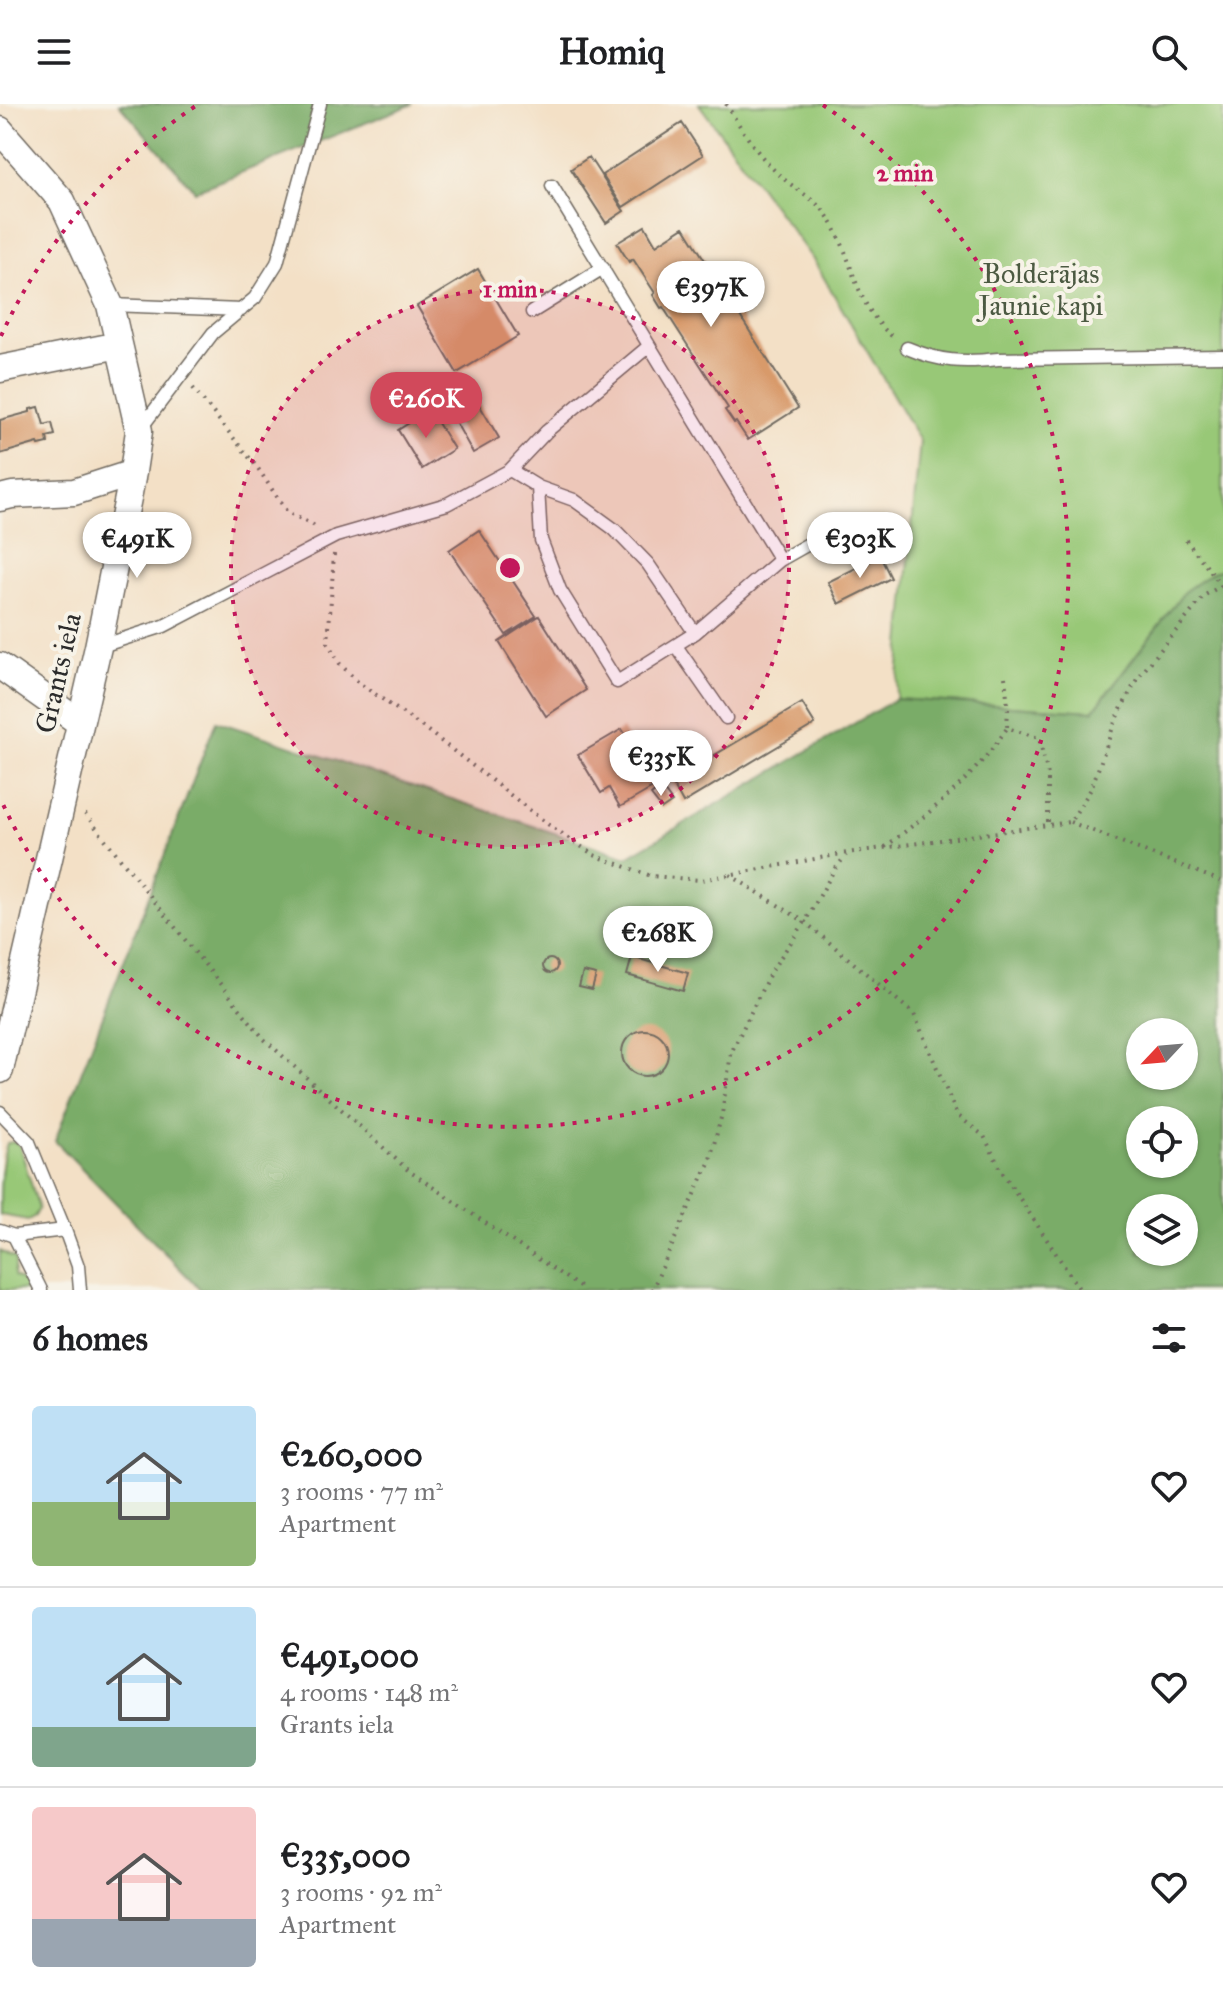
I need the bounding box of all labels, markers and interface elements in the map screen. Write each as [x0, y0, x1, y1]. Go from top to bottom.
icon: menu [32, 30, 76, 74]
text: Homiq [558, 30, 665, 74]
icon: search [1147, 30, 1191, 74]
text: 2 min [877, 158, 933, 188]
park label: Bolderājas Jaunie kapi [976, 256, 1103, 323]
pin: €397K [655, 261, 767, 329]
text: €397K [675, 271, 747, 303]
text: 1 min [483, 274, 537, 304]
pin: €260K [370, 372, 482, 440]
text: €260K [388, 382, 464, 414]
pin: €491K [81, 512, 193, 580]
pin: €303K [804, 512, 916, 580]
text: €491K [101, 522, 173, 554]
text: €303K [825, 522, 895, 554]
centre of rings [496, 554, 524, 582]
street label: Grants iela [27, 609, 89, 737]
pin: €335K [605, 730, 717, 798]
text: €335K [627, 740, 695, 772]
pin: €268K [602, 906, 714, 974]
text: €268K [621, 916, 695, 948]
north arrow [1126, 1018, 1198, 1090]
map controls [1126, 1018, 1198, 1266]
button: locate [1126, 1106, 1198, 1178]
button: layers [1126, 1194, 1198, 1266]
icon: filters [1147, 1316, 1191, 1360]
text: 6 homes [32, 1318, 148, 1359]
text: €260,000 [280, 1434, 423, 1475]
icon: home [96, 1438, 192, 1534]
icon: heart [1147, 1464, 1191, 1508]
text: 3 rooms · 77 m² [280, 1475, 443, 1507]
text: Apartment [280, 1507, 396, 1539]
text: €491,000 [280, 1635, 419, 1676]
icon: home [96, 1639, 192, 1735]
icon: heart [1147, 1665, 1191, 1709]
text: 4 rooms · 148 m² [280, 1676, 458, 1708]
text: Grants iela [280, 1708, 394, 1740]
text: €335,000 [280, 1835, 411, 1876]
icon: home [96, 1839, 192, 1935]
icon: heart [1147, 1865, 1191, 1909]
text: 3 rooms · 92 m² [280, 1876, 442, 1908]
text: Apartment [280, 1908, 396, 1940]

